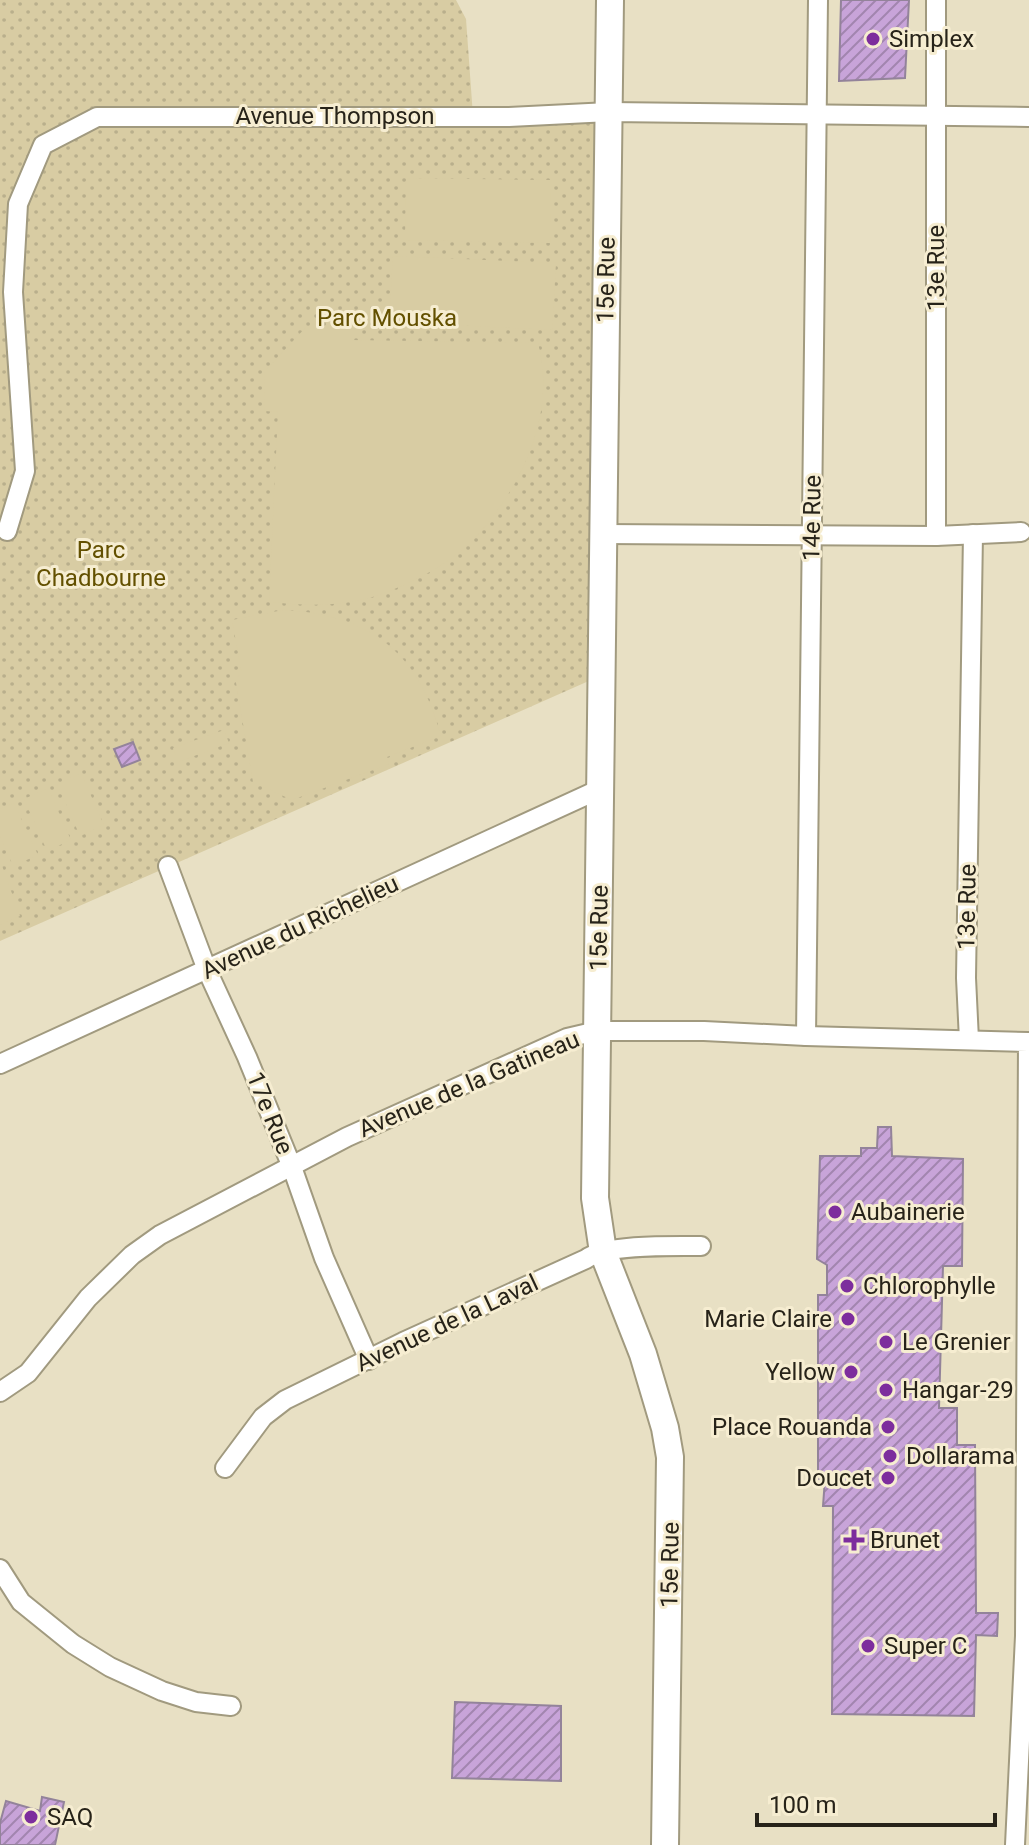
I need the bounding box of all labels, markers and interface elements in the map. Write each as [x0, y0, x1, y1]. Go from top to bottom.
place label: Simplex [889, 25, 974, 53]
marker: Simplex [864, 30, 882, 48]
street label: Avenue Thompson [235, 102, 435, 130]
street label: 13e Rue [922, 225, 950, 311]
street label: 15e Rue [591, 237, 621, 323]
park label: Parc Mouska [317, 304, 457, 332]
street label: 14e Rue [797, 475, 827, 561]
park label: Parc Chadbourne [36, 536, 166, 592]
street label: 13e Rue [952, 864, 982, 950]
street label: Avenue du Richelieu [197, 869, 403, 985]
street label: 15e Rue [584, 885, 614, 971]
street label: Avenue de la Gatineau [355, 1025, 583, 1143]
street label: 17e Rue [241, 1068, 299, 1158]
place label: Aubainerie [851, 1198, 965, 1226]
marker: Aubainerie [826, 1203, 844, 1221]
street label: Avenue de la Laval [352, 1269, 542, 1377]
place label: Chlorophylle [863, 1272, 995, 1300]
marker: Chlorophylle [838, 1277, 856, 1295]
place label: Marie Claire [704, 1305, 832, 1333]
marker: Marie Claire [839, 1310, 857, 1328]
place label: Le Grenier [902, 1328, 1011, 1356]
marker: Le Grenier [877, 1333, 895, 1351]
place label: Yellow [765, 1358, 835, 1386]
marker: Yellow [842, 1363, 860, 1381]
place label: Hangar-29 [902, 1376, 1014, 1404]
marker: Hangar-29 [877, 1381, 895, 1399]
place label: Place Rouanda [712, 1413, 872, 1441]
marker: Place Rouanda [879, 1418, 897, 1436]
place label: Dollarama [906, 1442, 1015, 1470]
marker: Dollarama [881, 1447, 899, 1465]
place label: Doucet [796, 1464, 872, 1492]
marker: Doucet [879, 1469, 897, 1487]
street label: 15e Rue [655, 1522, 685, 1608]
place label: Brunet [870, 1526, 940, 1554]
marker: Brunet [845, 1531, 863, 1549]
place label: Super C [884, 1632, 967, 1660]
marker: Super C [859, 1637, 877, 1655]
scale bar [757, 1777, 995, 1827]
text: 100 m [769, 1791, 836, 1819]
place label: SAQ [47, 1803, 93, 1831]
marker: SAQ [22, 1808, 40, 1826]

